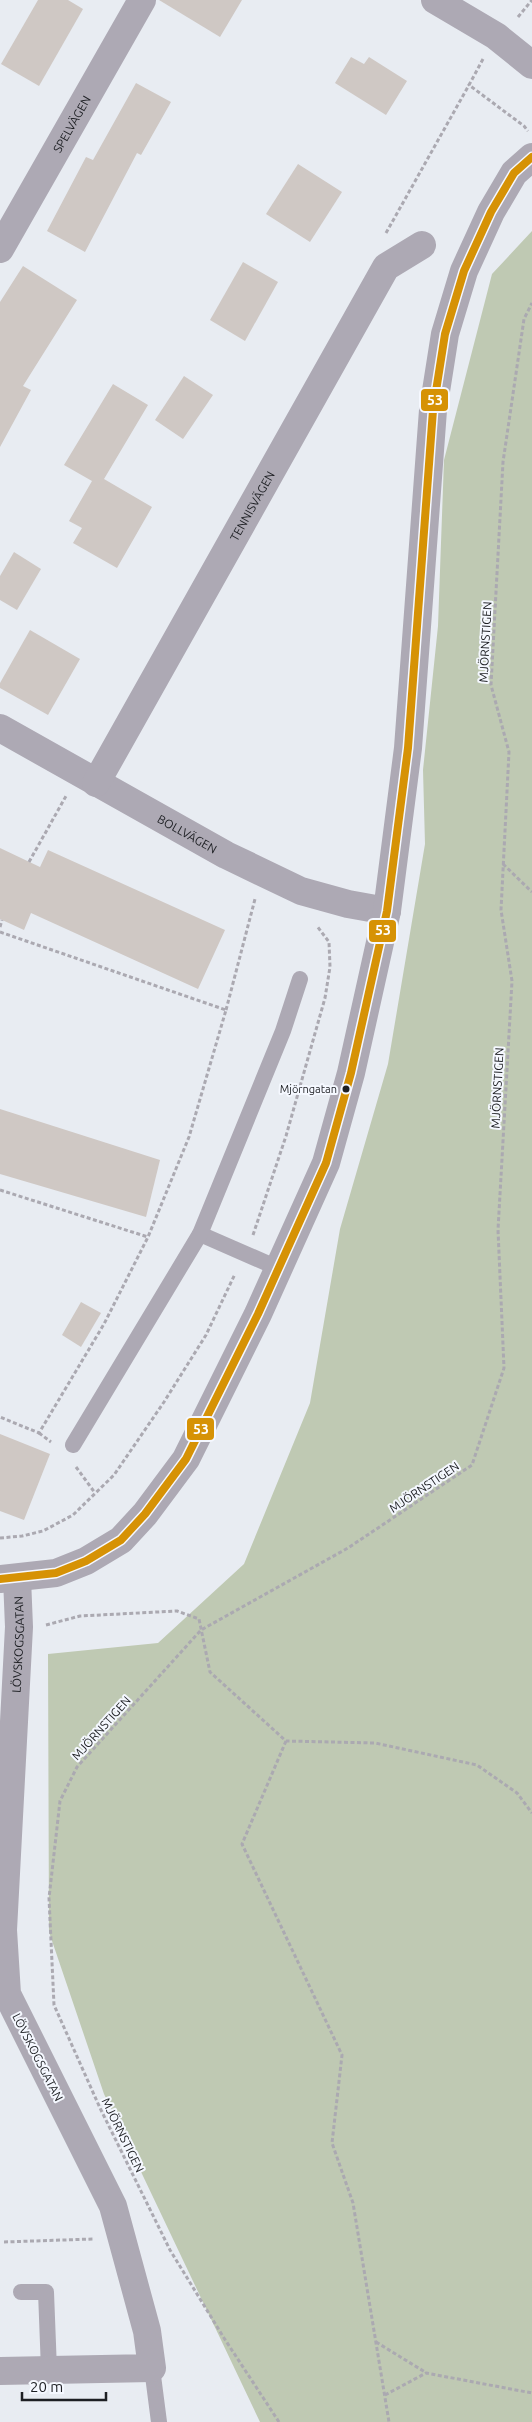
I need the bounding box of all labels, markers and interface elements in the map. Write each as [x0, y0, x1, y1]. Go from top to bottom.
street label: SPELVÄGEN [50, 93, 93, 155]
line badge: 53 [420, 388, 449, 412]
text: 53 [427, 392, 443, 408]
street label: TENNISVÄGEN [227, 469, 277, 543]
street label: MJÖRNSTIGEN [476, 601, 494, 683]
street label: BOLLVÄGEN [155, 811, 219, 855]
line badge: 53 [368, 919, 397, 943]
text: 53 [375, 922, 391, 938]
street label: MJÖRNSTIGEN [488, 1047, 506, 1129]
place label: Mjörngatan [280, 1083, 337, 1095]
marker: Mjörngatan [341, 1084, 351, 1094]
line badge: 53 [186, 1417, 215, 1441]
text: 53 [193, 1421, 209, 1437]
street label: MJÖRNSTIGEN [387, 1459, 461, 1515]
street label: LÖVSKOGSGATAN [9, 1596, 26, 1693]
street label: MJÖRNSTIGEN [69, 1694, 133, 1762]
street label: LÖVSKOGSGATAN [10, 2011, 66, 2103]
street label: MJÖRNSTIGEN [99, 2096, 147, 2174]
scale bar [22, 2370, 106, 2402]
text: 20 m [30, 2378, 63, 2395]

